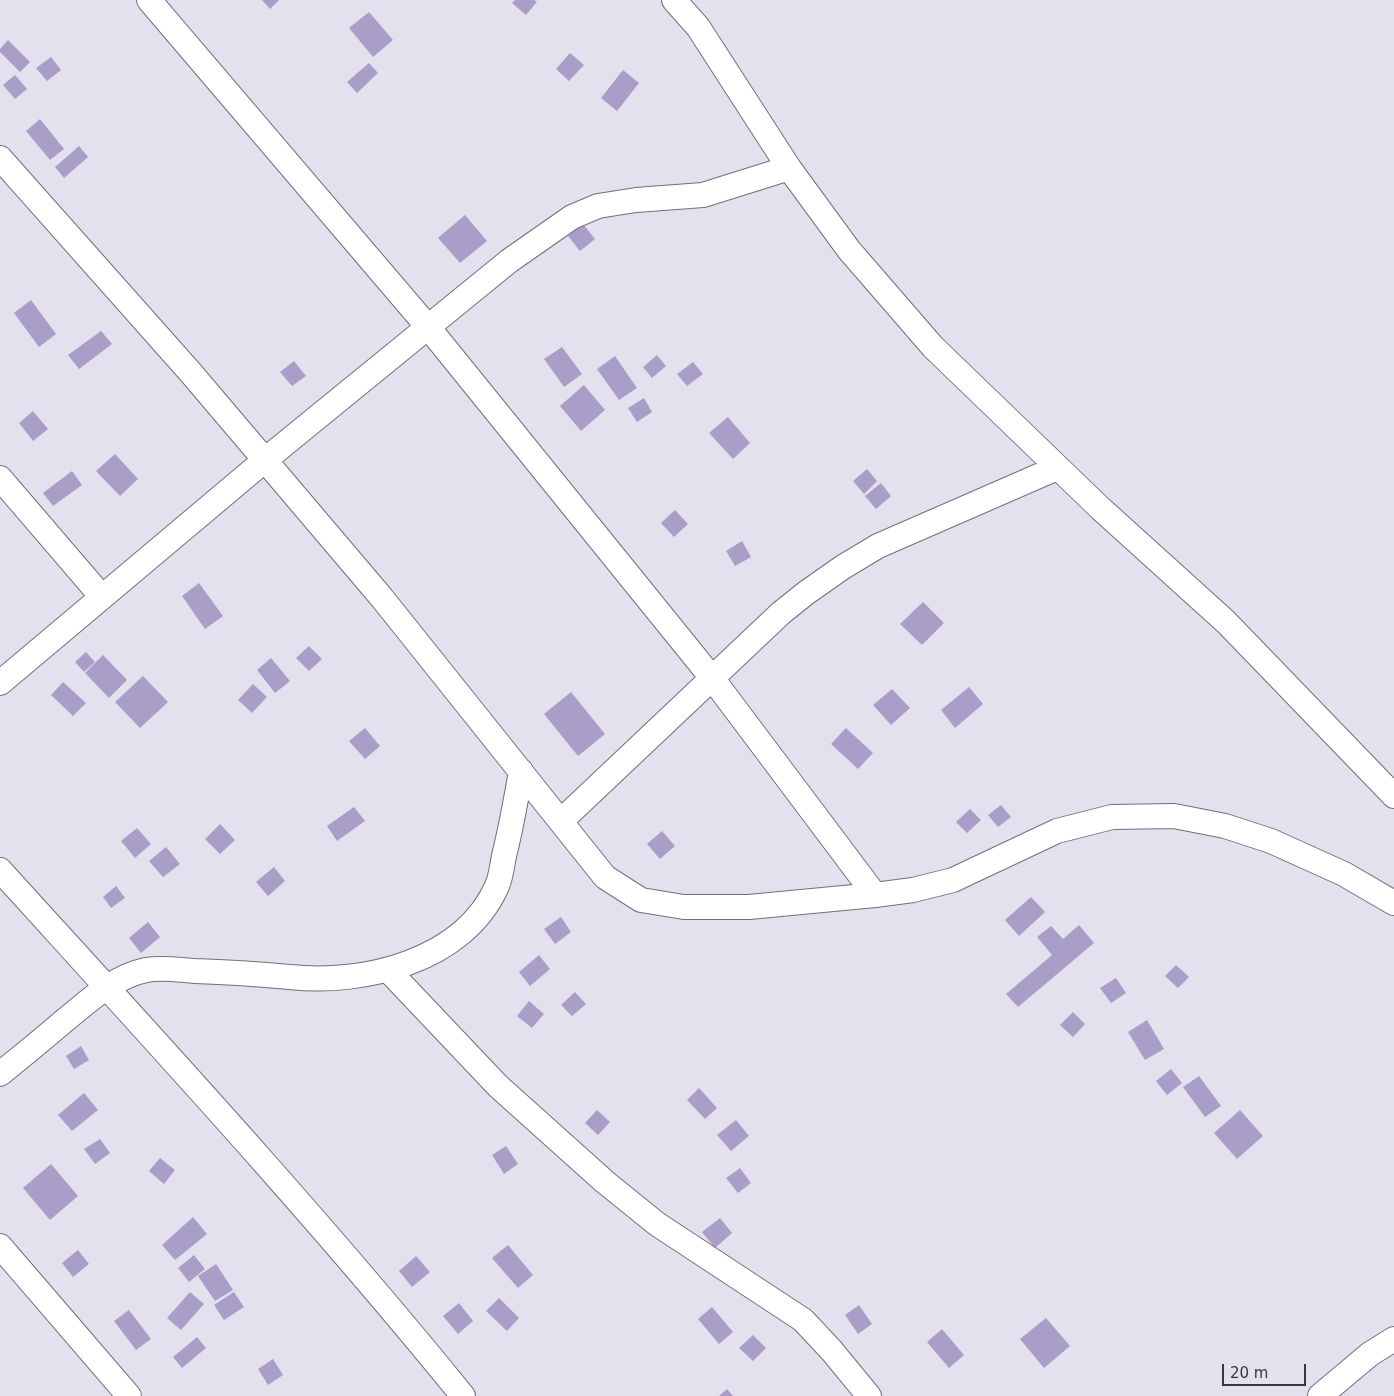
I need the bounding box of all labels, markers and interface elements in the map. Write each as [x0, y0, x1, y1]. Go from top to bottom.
scale bar [1224, 1354, 1308, 1386]
text: 20 m [1230, 1364, 1268, 1382]

